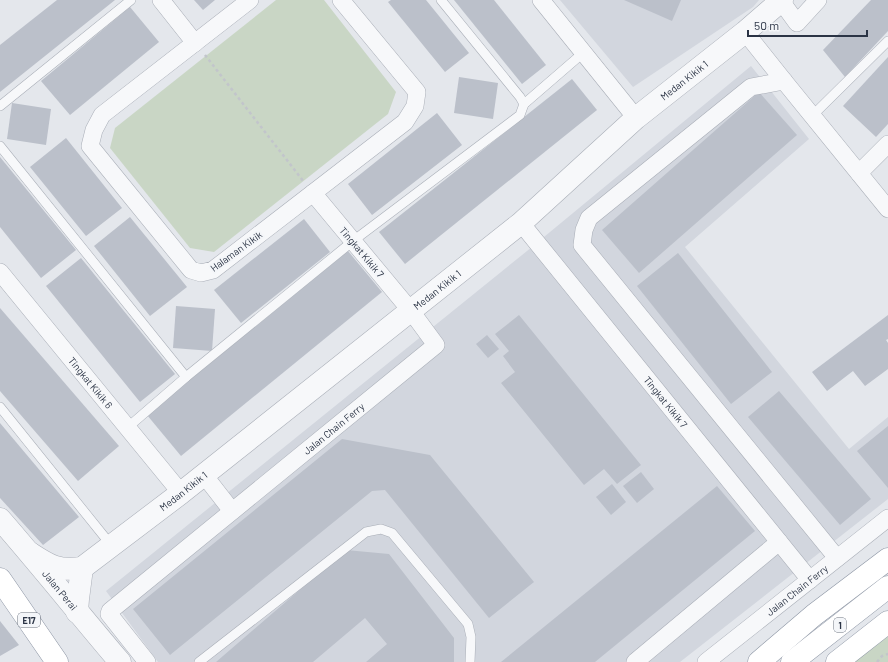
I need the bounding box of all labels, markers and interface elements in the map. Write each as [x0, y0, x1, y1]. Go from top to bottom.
scale bar [748, 12, 867, 38]
text: 50 m [754, 18, 779, 32]
street label: Medan Kikik 1 [658, 58, 710, 103]
street label: Tingkat Kikik 7 [337, 224, 387, 280]
street label: Halaman Kikik [208, 228, 264, 274]
street label: Medan Kikik 1 [411, 267, 463, 312]
street label: Tingkat Kikik 6 [66, 354, 115, 411]
street label: Tingkat Kikik 7 [641, 374, 690, 430]
street label: Jalan Chain Ferry [301, 400, 367, 457]
street label: Medan Kikik 1 [157, 469, 209, 513]
street label: Jalan Chain Ferry [764, 562, 830, 618]
street label: Jalan Perai [40, 568, 80, 612]
road number: E17 [18, 613, 40, 627]
road number: 1 [834, 618, 846, 632]

